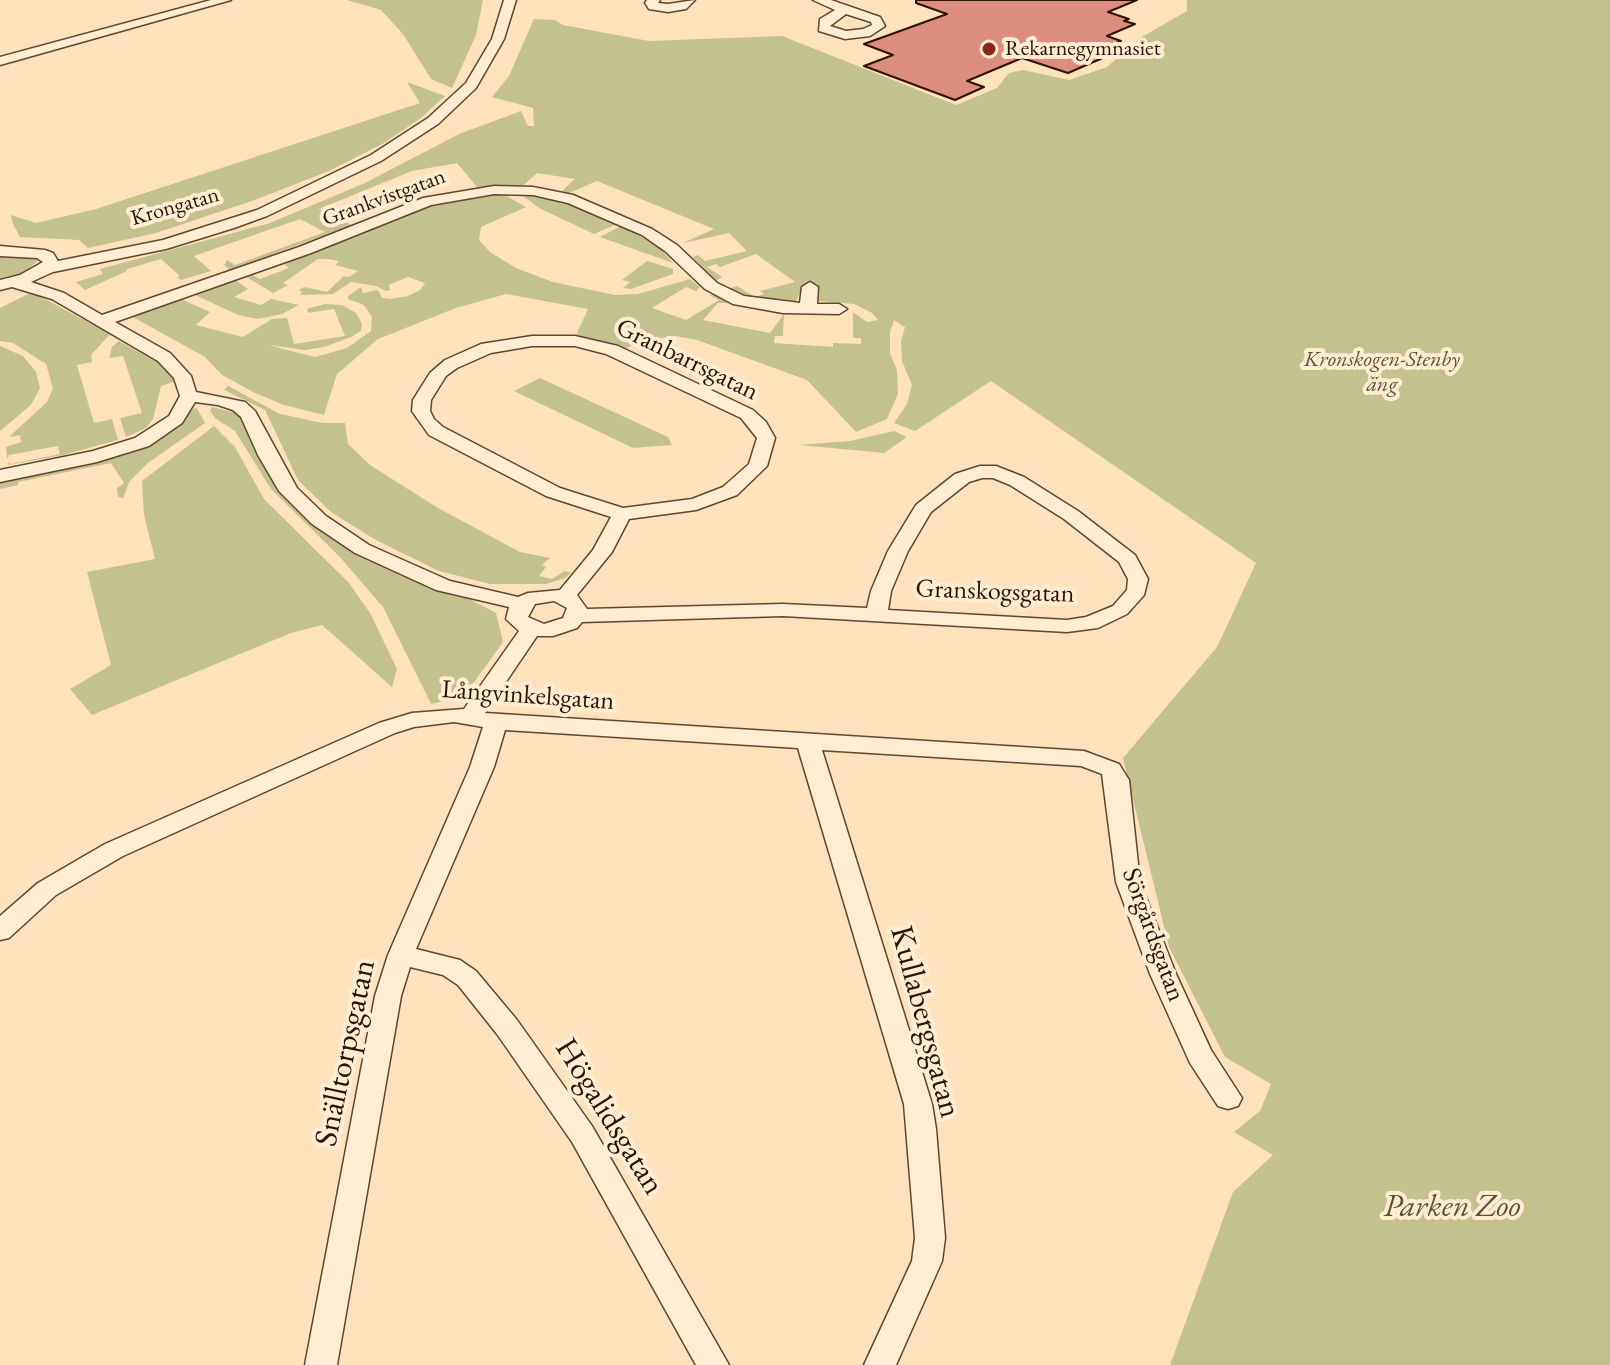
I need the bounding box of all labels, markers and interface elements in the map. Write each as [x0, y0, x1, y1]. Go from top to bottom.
place label: Rekarnegymnasiet [1005, 36, 1161, 62]
marker: Rekarnegymnasiet [980, 40, 998, 58]
street label: Grankvistgatan [319, 164, 449, 232]
street label: Krongatan [128, 182, 222, 232]
street label: Granbarrsgatan [611, 312, 763, 408]
park label: Kronskogen-Stenby äng [1304, 347, 1460, 398]
street label: Granskogsgatan [915, 574, 1075, 610]
street label: Långvinkelsgatan [441, 674, 615, 718]
street label: Sörgårdsgatan [1114, 864, 1192, 1006]
street label: Kullabergsgatan [881, 922, 969, 1122]
street label: Snälltorpsgatan [307, 956, 385, 1150]
street label: Högalidsgatan [546, 1032, 672, 1202]
park label: Parken Zoo [1383, 1188, 1521, 1226]

